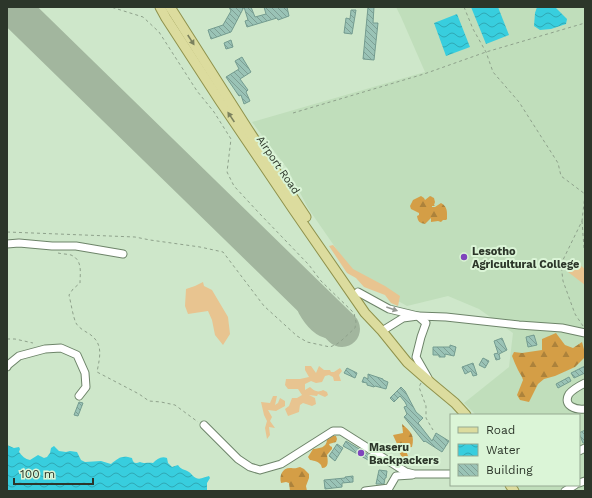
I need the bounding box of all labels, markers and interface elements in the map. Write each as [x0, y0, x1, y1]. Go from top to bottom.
one-way arrow [187, 35, 195, 45]
one-way arrow [227, 111, 234, 122]
street label: Airport Road [254, 133, 302, 197]
place label: Lesotho Agricultural College [472, 245, 579, 271]
marker: Lesotho Agricultural College [459, 252, 469, 262]
one-way arrow [386, 306, 398, 312]
legend [450, 414, 580, 486]
text: Road [486, 423, 515, 437]
place label: Maseru Backpackers [369, 441, 439, 467]
text: Water [486, 443, 521, 457]
marker: Maseru Backpackers [356, 448, 366, 458]
scale bar [14, 460, 93, 486]
text: Building [486, 463, 533, 477]
text: 100 m [20, 467, 55, 481]

